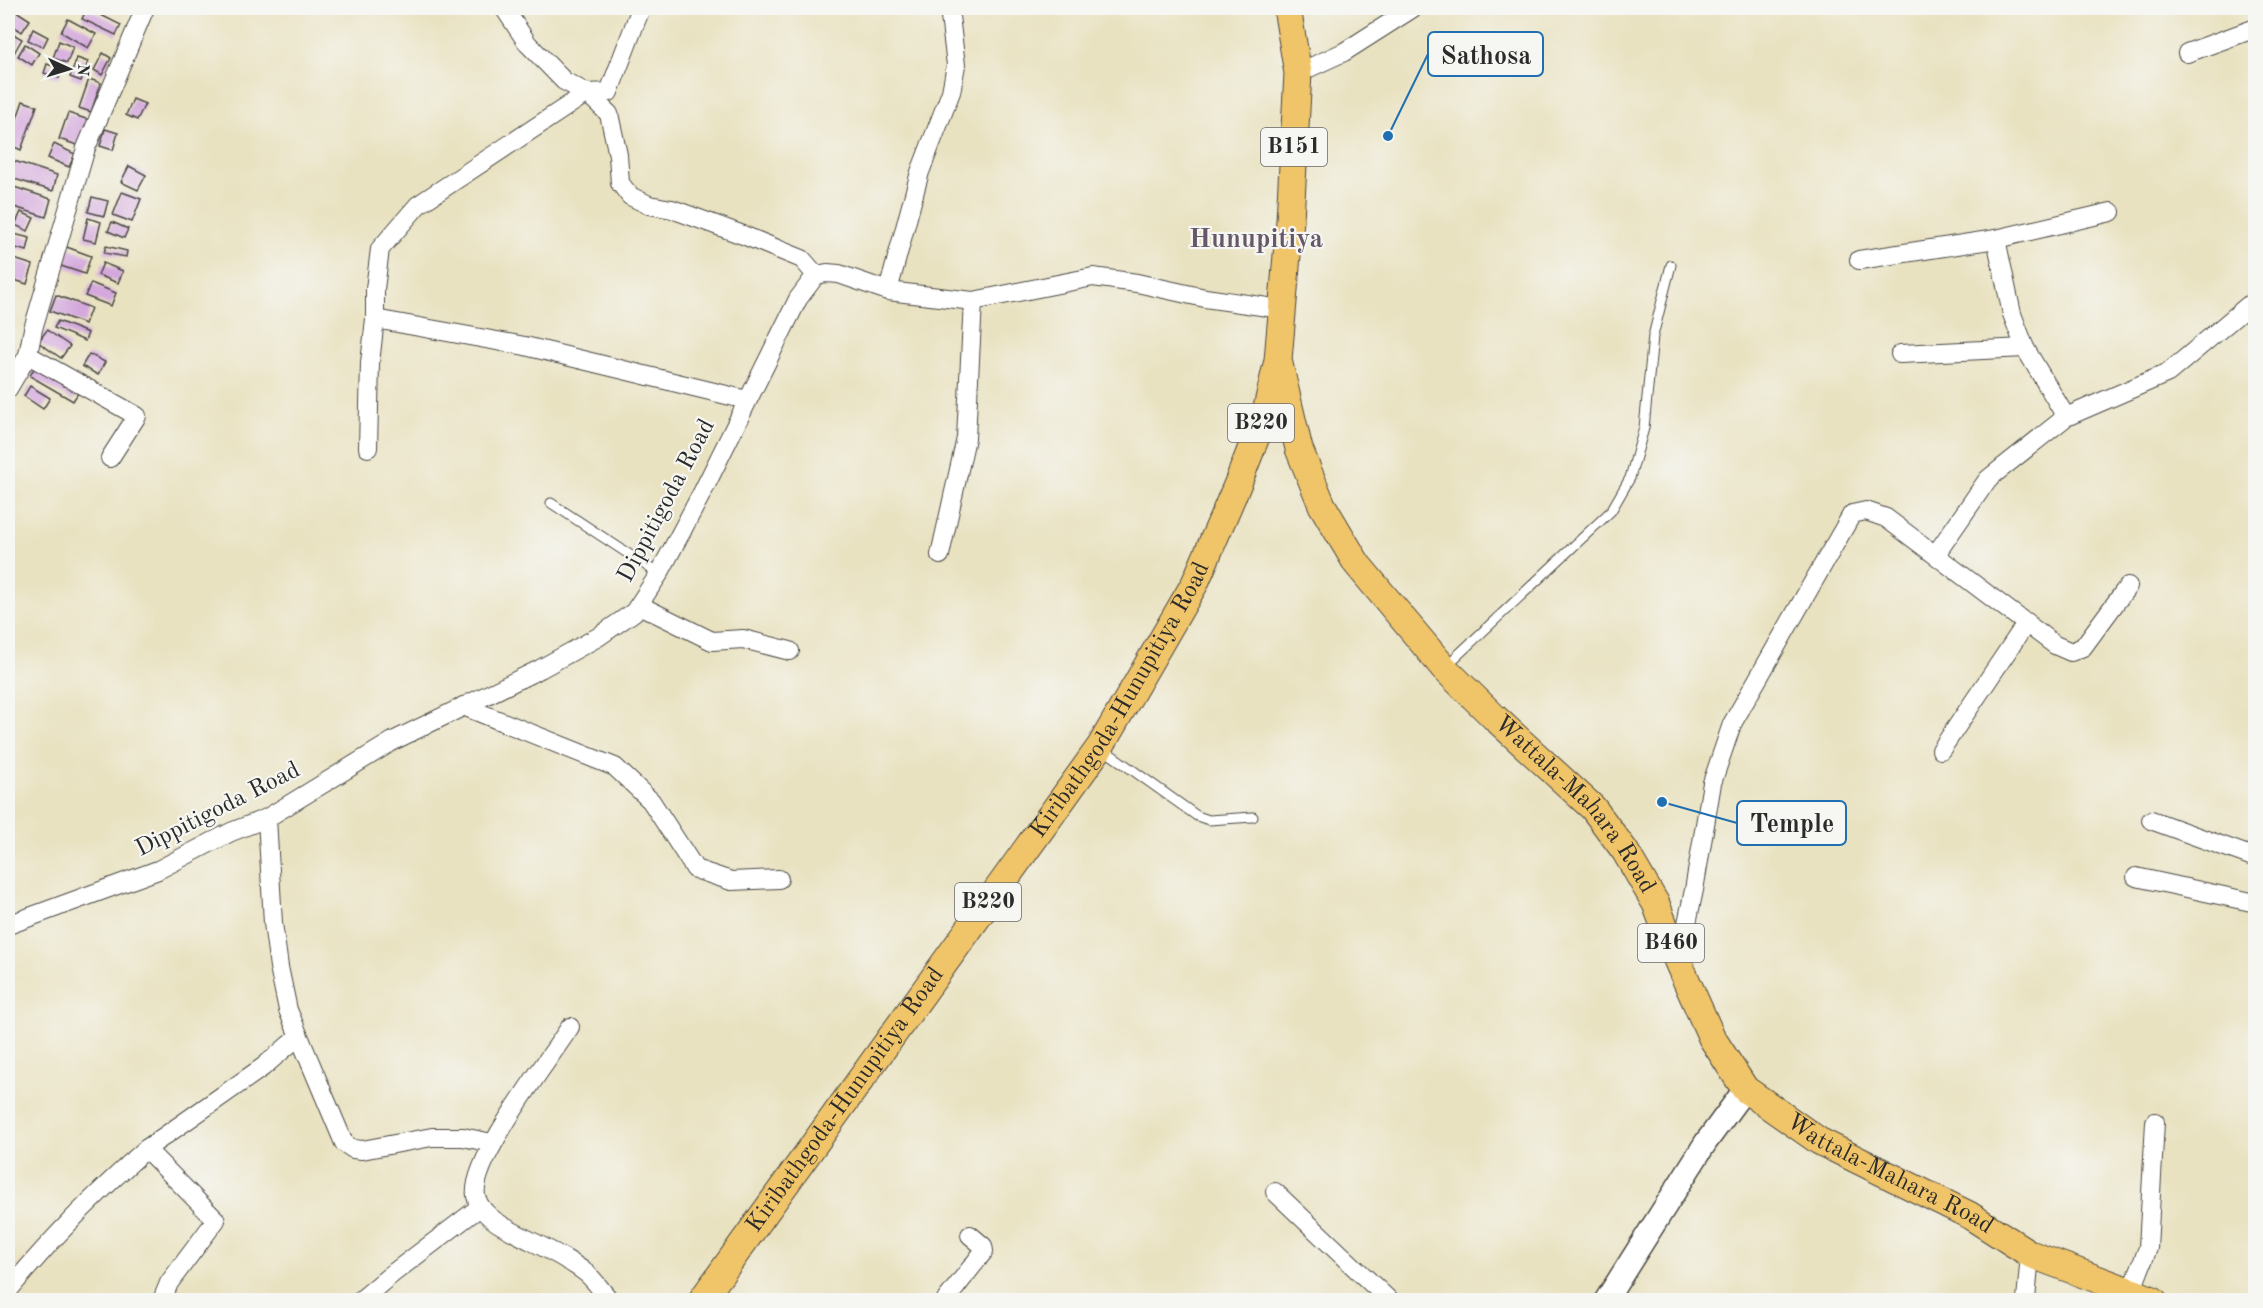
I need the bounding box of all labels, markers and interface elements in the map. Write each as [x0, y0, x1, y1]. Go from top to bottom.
callout: Sathosa [1428, 32, 1543, 76]
north arrow [39, 39, 99, 99]
text: Sathosa [1441, 44, 1531, 70]
text: N [74, 63, 90, 77]
road number: B151 [1261, 128, 1327, 166]
district label: Hunupitiya [1189, 226, 1323, 253]
road number: B220 [1228, 404, 1294, 442]
street label: Dippitigoda Road [614, 416, 720, 586]
street label: Kiribathgoda-Hunupitiya Road [1026, 559, 1214, 843]
street label: Wattala-Mahara Road [1489, 711, 1659, 898]
street label: Dippitigoda Road [132, 758, 304, 862]
callout: Temple [1737, 801, 1846, 845]
text: Temple [1750, 812, 1834, 838]
road number: B220 [955, 883, 1021, 921]
road number: B460 [1638, 924, 1704, 962]
street label: Kiribathgoda-Hunupitiya Road [742, 963, 949, 1237]
street label: Wattala-Mahara Road [1782, 1110, 1997, 1239]

